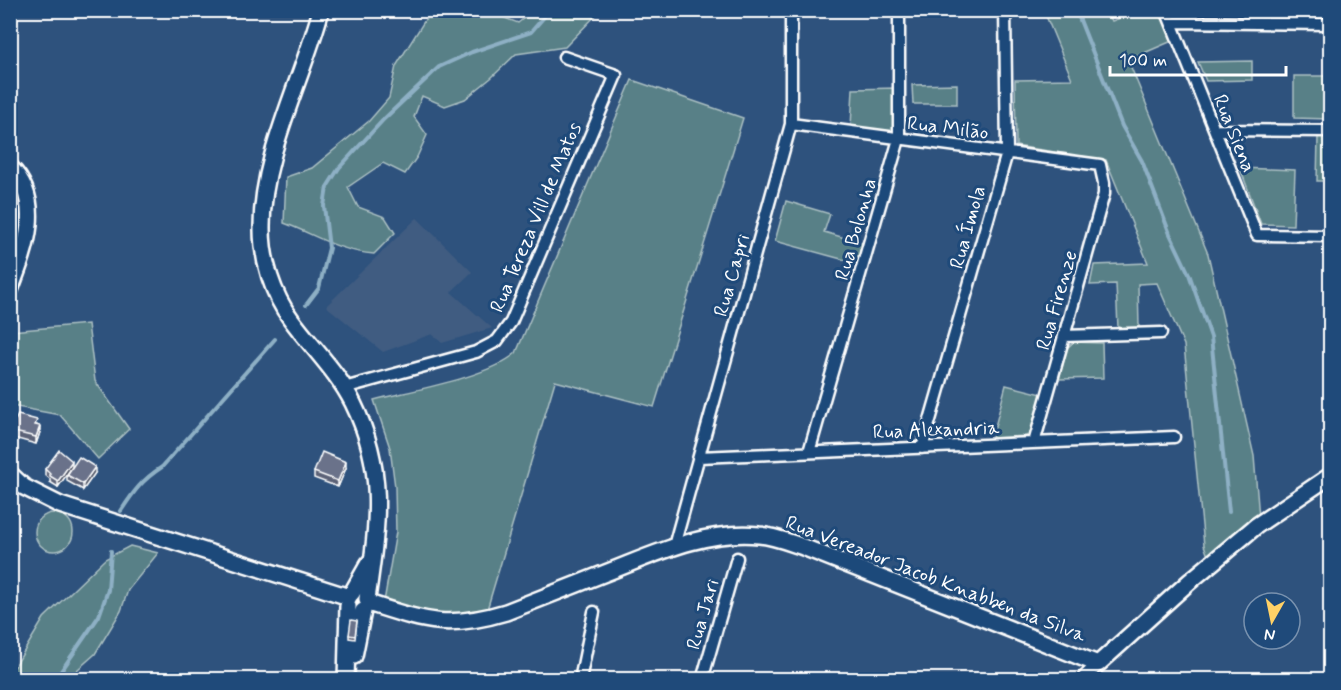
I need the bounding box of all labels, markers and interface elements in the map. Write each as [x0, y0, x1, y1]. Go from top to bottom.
scale bar [1110, 39, 1286, 77]
text: 100 m [1119, 49, 1167, 73]
street label: Rua Siena [1206, 91, 1261, 177]
street label: Rua Milão [906, 110, 990, 147]
street label: Rua Tereza Vill de Matos [484, 118, 589, 317]
street label: Rua Bolonha [829, 175, 884, 284]
street label: Rua Ímola [944, 183, 993, 272]
street label: Rua Capri [708, 231, 757, 320]
street label: Rua Firenze [1030, 247, 1085, 354]
street label: Rua Alexandria [872, 415, 1001, 446]
street label: Rua Vereador Jacob Knabben da Silva [781, 510, 1090, 650]
street label: Rua Jari [681, 576, 726, 653]
north arrow [1242, 591, 1302, 651]
text: N [1263, 623, 1277, 646]

